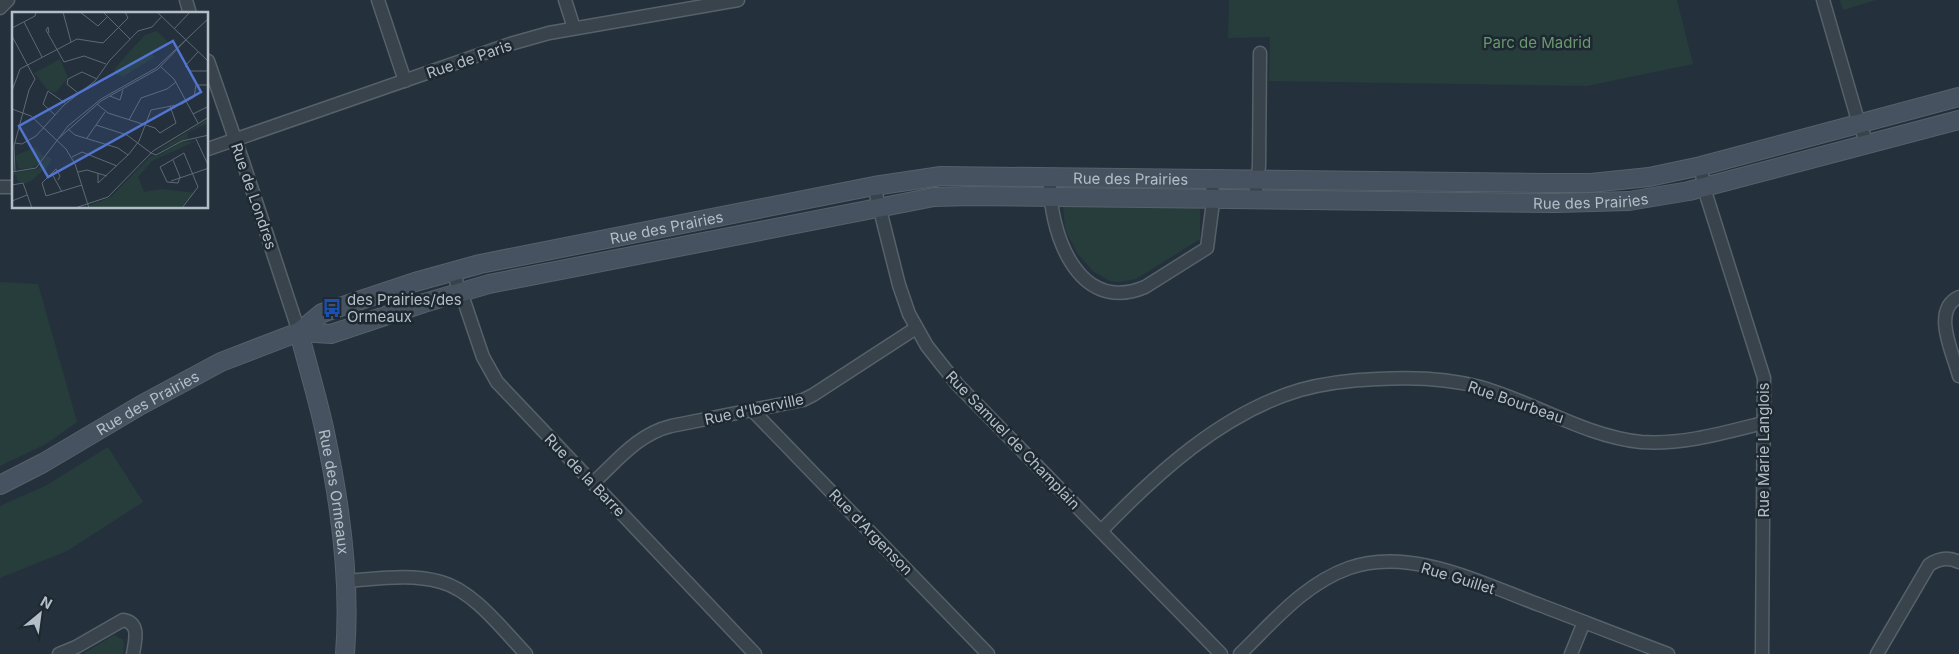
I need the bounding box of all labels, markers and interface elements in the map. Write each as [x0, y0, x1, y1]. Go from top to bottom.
inset map [12, 12, 209, 209]
park label: Parc de Madrid [1483, 33, 1591, 52]
street label: Rue de Paris [424, 35, 514, 82]
street label: Rue de Londres [227, 140, 281, 252]
street label: Rue des Prairies [1073, 168, 1188, 188]
street label: Rue des Prairies [1533, 188, 1650, 213]
street label: Rue des Prairies [608, 207, 725, 248]
place label: des Prairies/des Ormeaux [347, 290, 462, 326]
bus stop icon: des Prairies/des Ormeaux [321, 297, 343, 319]
street label: Rue des Prairies [93, 366, 202, 439]
street label: Rue Samuel de Champlain [942, 367, 1084, 513]
street label: Rue Bourbeau [1465, 377, 1567, 427]
street label: Rue Marie Langlois [1754, 382, 1773, 518]
street label: Rue d'Iberville [703, 389, 805, 429]
street label: Rue des Ormeaux [315, 427, 354, 555]
street label: Rue de la Barre [541, 429, 629, 521]
street label: Rue d'Argenson [825, 485, 917, 579]
street label: Rue Guillet [1419, 558, 1497, 598]
north arrow [15, 589, 65, 639]
text: N [38, 592, 55, 612]

